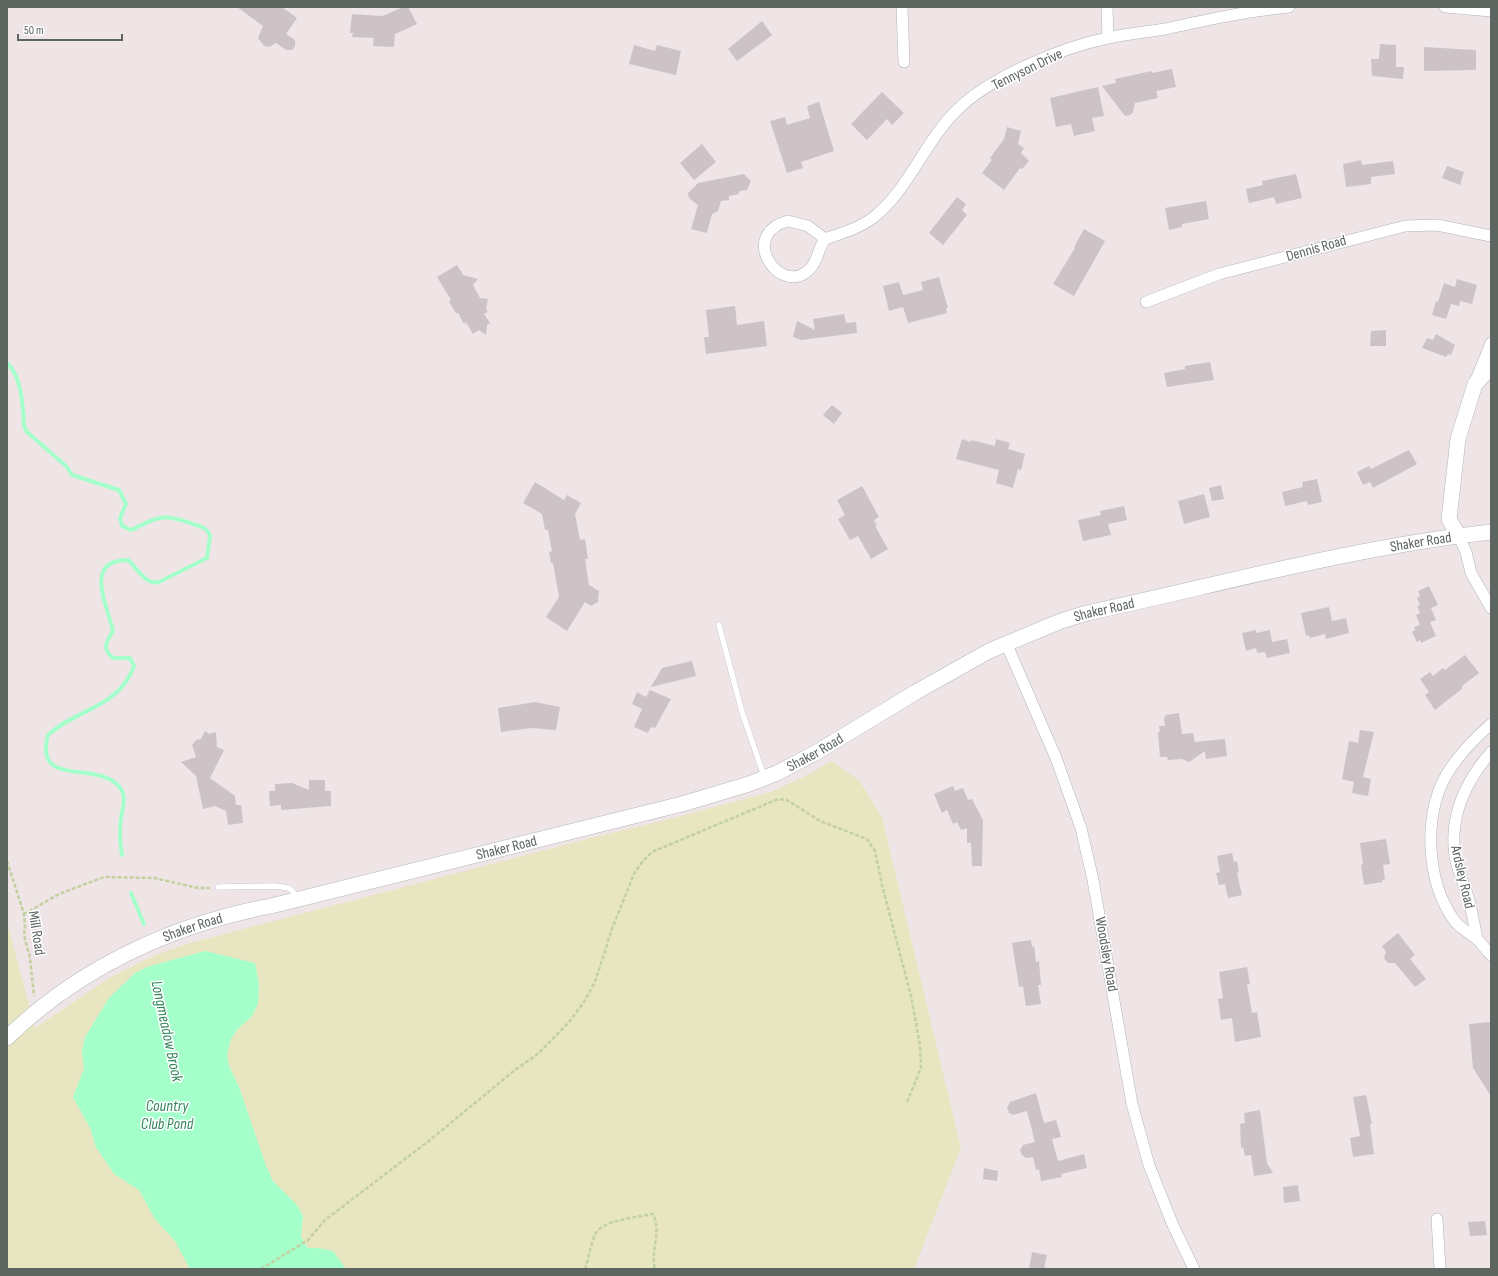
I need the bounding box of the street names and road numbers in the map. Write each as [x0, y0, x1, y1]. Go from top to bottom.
street label: Tennyson Drive [989, 44, 1066, 95]
street label: Dennis Road [1284, 231, 1348, 266]
street label: Shaker Road [1389, 528, 1453, 557]
street label: Shaker Road [1071, 594, 1136, 627]
street label: Shaker Road [784, 729, 847, 776]
street label: Shaker Road [474, 831, 539, 865]
street label: Ardsley Road [1446, 843, 1479, 911]
street label: Shaker Road [160, 909, 225, 947]
street label: Mill Road [24, 910, 49, 957]
street label: Woodsley Road [1091, 915, 1122, 993]

